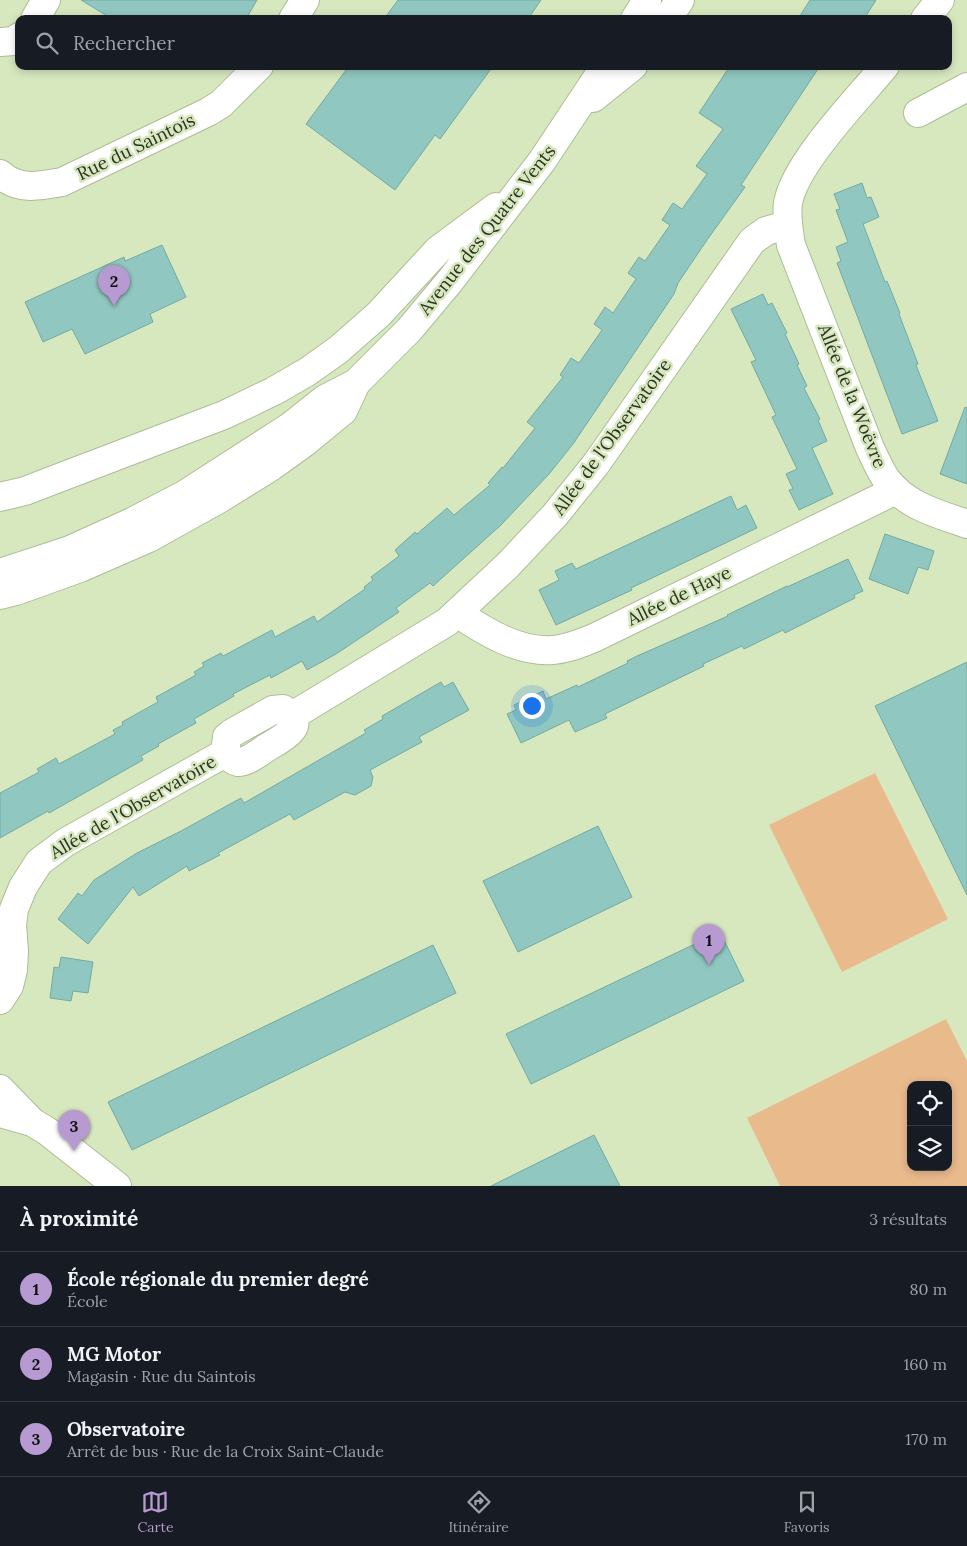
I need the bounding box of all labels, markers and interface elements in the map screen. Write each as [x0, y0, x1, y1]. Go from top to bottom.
search box [15, 15, 952, 70]
icon: search [33, 29, 61, 57]
text: Rechercher [73, 31, 175, 55]
street label: Rue du Saintois [73, 108, 199, 185]
street label: Avenue des Quatre Vents [412, 140, 560, 320]
pin: 2 [98, 265, 130, 306]
street label: Allée de la Woëvre [813, 320, 892, 471]
street label: Allée de l'Observatoire [546, 354, 676, 520]
street label: Allée de Haye [622, 560, 735, 631]
your location [519, 693, 545, 719]
street label: Allée de l'Observatoire [45, 750, 220, 864]
pin: 1 [693, 924, 725, 965]
map controls [907, 1081, 952, 1171]
button: locate [907, 1081, 952, 1126]
pin: 3 [58, 1110, 90, 1151]
button: layers [907, 1126, 952, 1171]
text: À proximité [20, 1205, 138, 1232]
text: 3 résultats [869, 1209, 947, 1229]
text: École régionale du premier degré [67, 1267, 369, 1291]
text: 1 [33, 1279, 39, 1299]
text: 80 m [910, 1279, 947, 1299]
text: École [67, 1291, 108, 1311]
text: MG Motor [67, 1342, 161, 1366]
text: 2 [32, 1354, 40, 1374]
text: 160 m [903, 1354, 947, 1374]
text: Magasin · Rue du Saintois [67, 1366, 256, 1386]
text: Observatoire [67, 1417, 185, 1441]
text: 3 [32, 1429, 40, 1449]
text: 170 m [905, 1429, 947, 1449]
text: Arrêt de bus · Rue de la Croix Saint-Claude [67, 1441, 384, 1461]
tab: Carte [137, 1488, 174, 1536]
tab: Itinéraire [448, 1488, 509, 1536]
tab: Favoris [784, 1488, 830, 1536]

